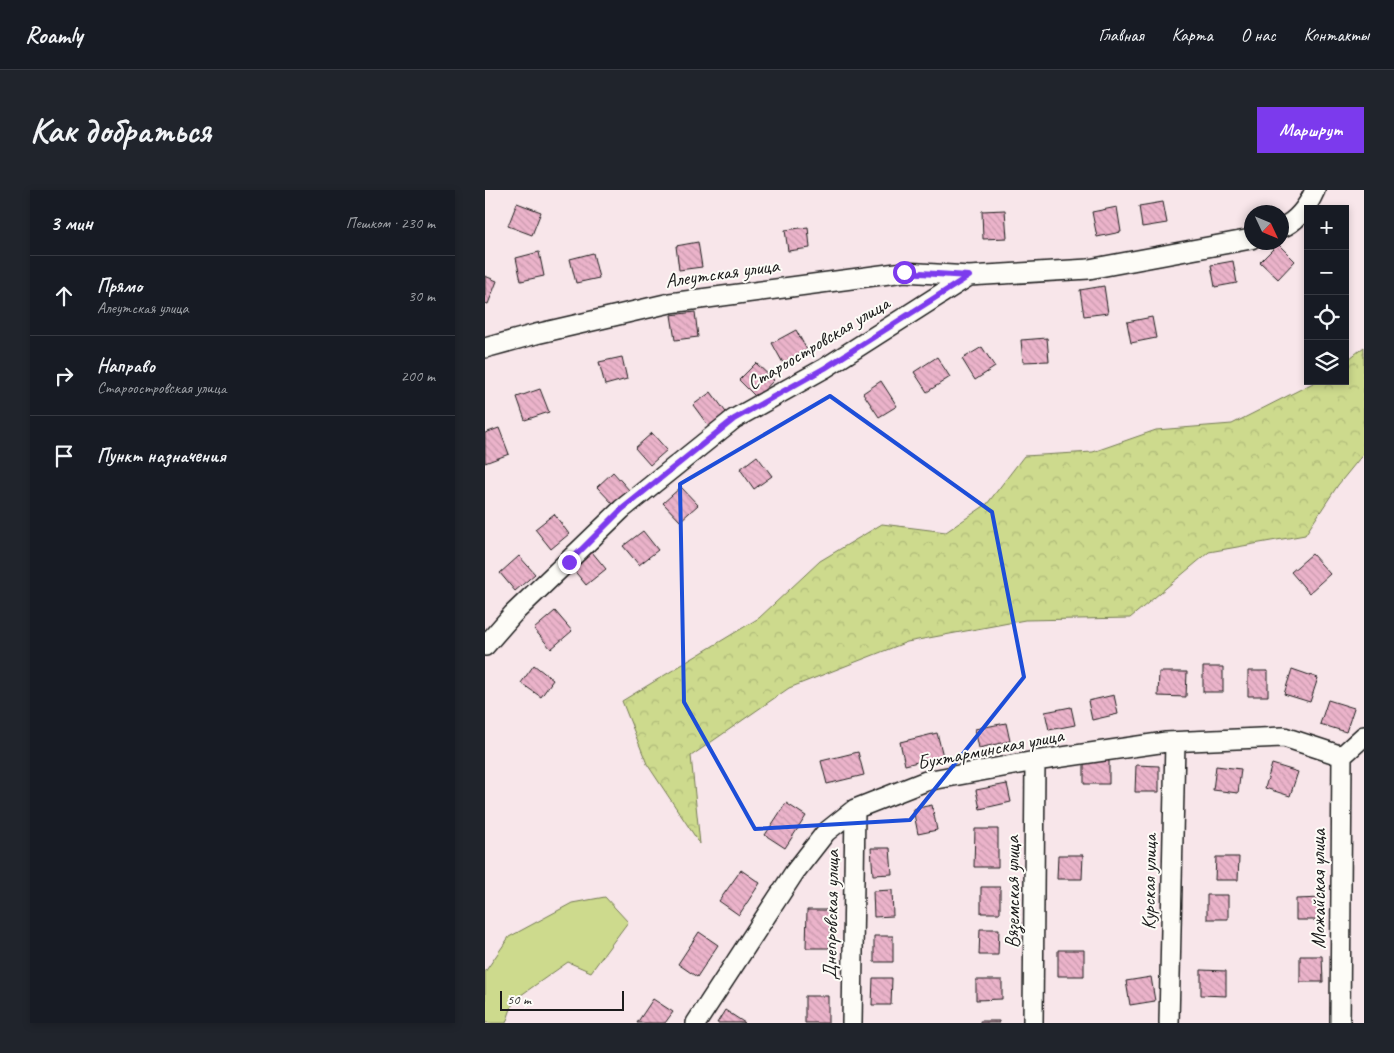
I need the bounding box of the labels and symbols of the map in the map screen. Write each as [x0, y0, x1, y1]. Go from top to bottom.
north arrow [1244, 205, 1289, 250]
street label: Алеутская улица [664, 252, 782, 293]
route start [893, 261, 916, 284]
street label: Староостровская улица [742, 290, 895, 395]
route end [558, 551, 581, 574]
street label: Бухтарминская улица [915, 722, 1067, 775]
street label: Можайская улица [1306, 827, 1331, 949]
street label: Курская улица [1136, 832, 1162, 930]
street label: Вяземская улица [1000, 835, 1026, 948]
street label: Днепровская улица [817, 848, 845, 980]
scale bar [500, 988, 624, 1011]

